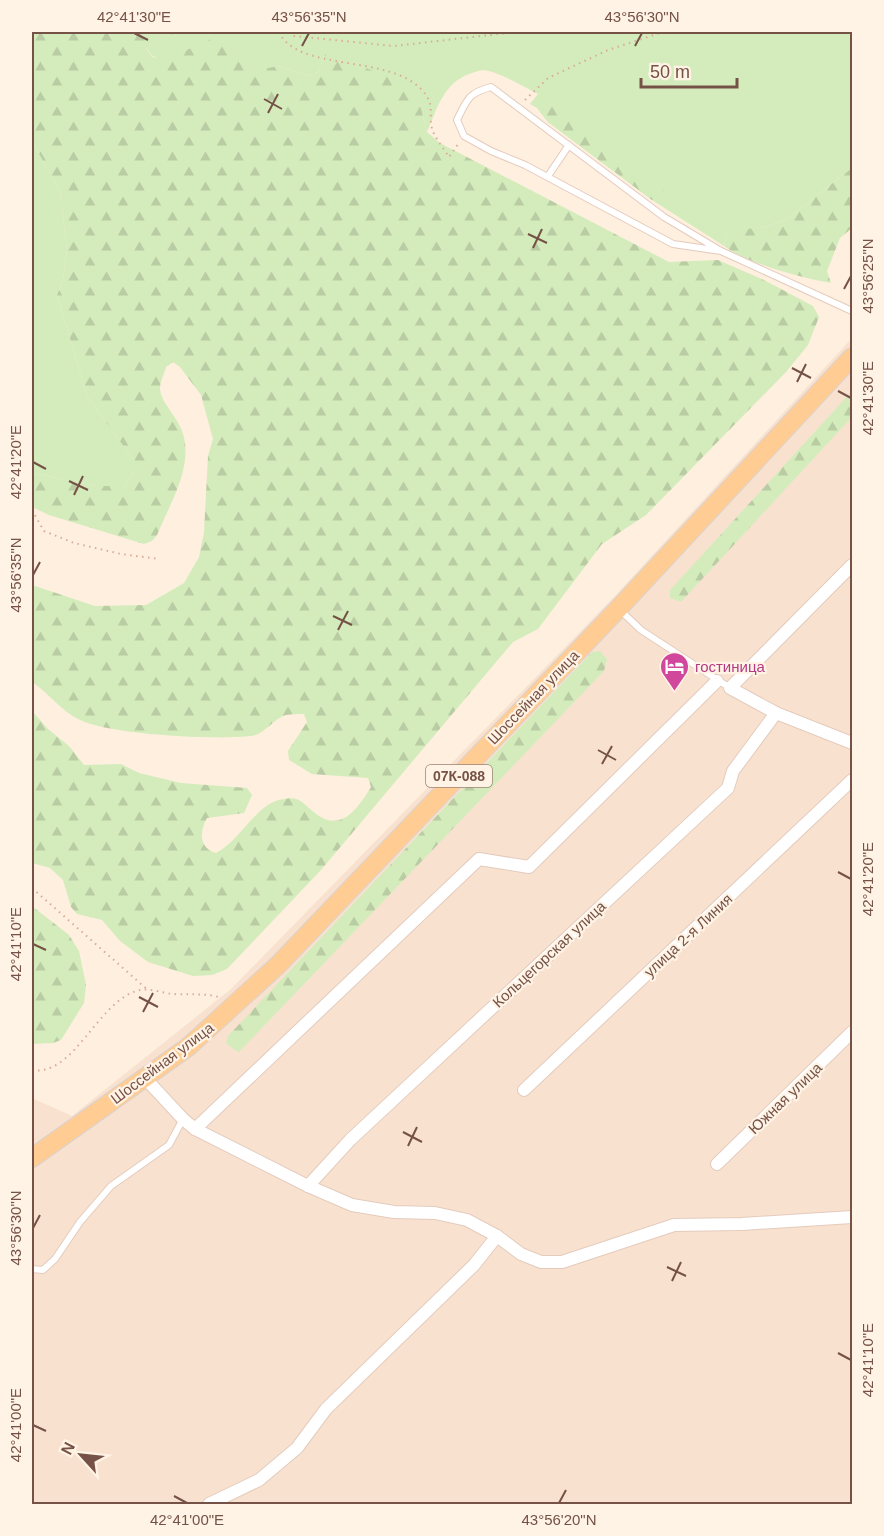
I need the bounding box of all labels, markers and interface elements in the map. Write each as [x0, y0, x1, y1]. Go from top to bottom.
text: 42°41'30"E [97, 8, 171, 25]
text: 43°56'35"N [271, 8, 347, 25]
text: 43°56'30"N [604, 8, 680, 25]
scale bar [641, 51, 737, 89]
text: 50 m [650, 62, 690, 82]
text: 43°56'25"N [859, 238, 876, 314]
text: 42°41'30"E [859, 361, 876, 435]
text: 42°41'20"E [7, 425, 24, 499]
text: 43°56'35"N [7, 537, 24, 613]
street label: Шоссейная улица [484, 646, 583, 747]
hotel icon: гостиница [658, 650, 690, 692]
place label: гостиница [695, 658, 765, 675]
road number: 07К-088 [426, 765, 492, 787]
text: 42°41'20"E [859, 842, 876, 916]
street label: улица 2-я Линия [640, 890, 736, 980]
street label: Кольцегорская улица [489, 897, 609, 1011]
text: 42°41'10"E [7, 907, 24, 981]
street label: Шоссейная улица [107, 1019, 217, 1107]
street label: Южная улица [745, 1058, 826, 1137]
text: 43°56'30"N [7, 1190, 24, 1266]
text: 42°41'10"E [859, 1323, 876, 1397]
text: 42°41'00"E [7, 1388, 24, 1462]
north arrow [51, 1425, 111, 1485]
text: N [58, 1439, 78, 1457]
text: 42°41'00"E [150, 1511, 224, 1528]
text: 43°56'20"N [521, 1511, 597, 1528]

